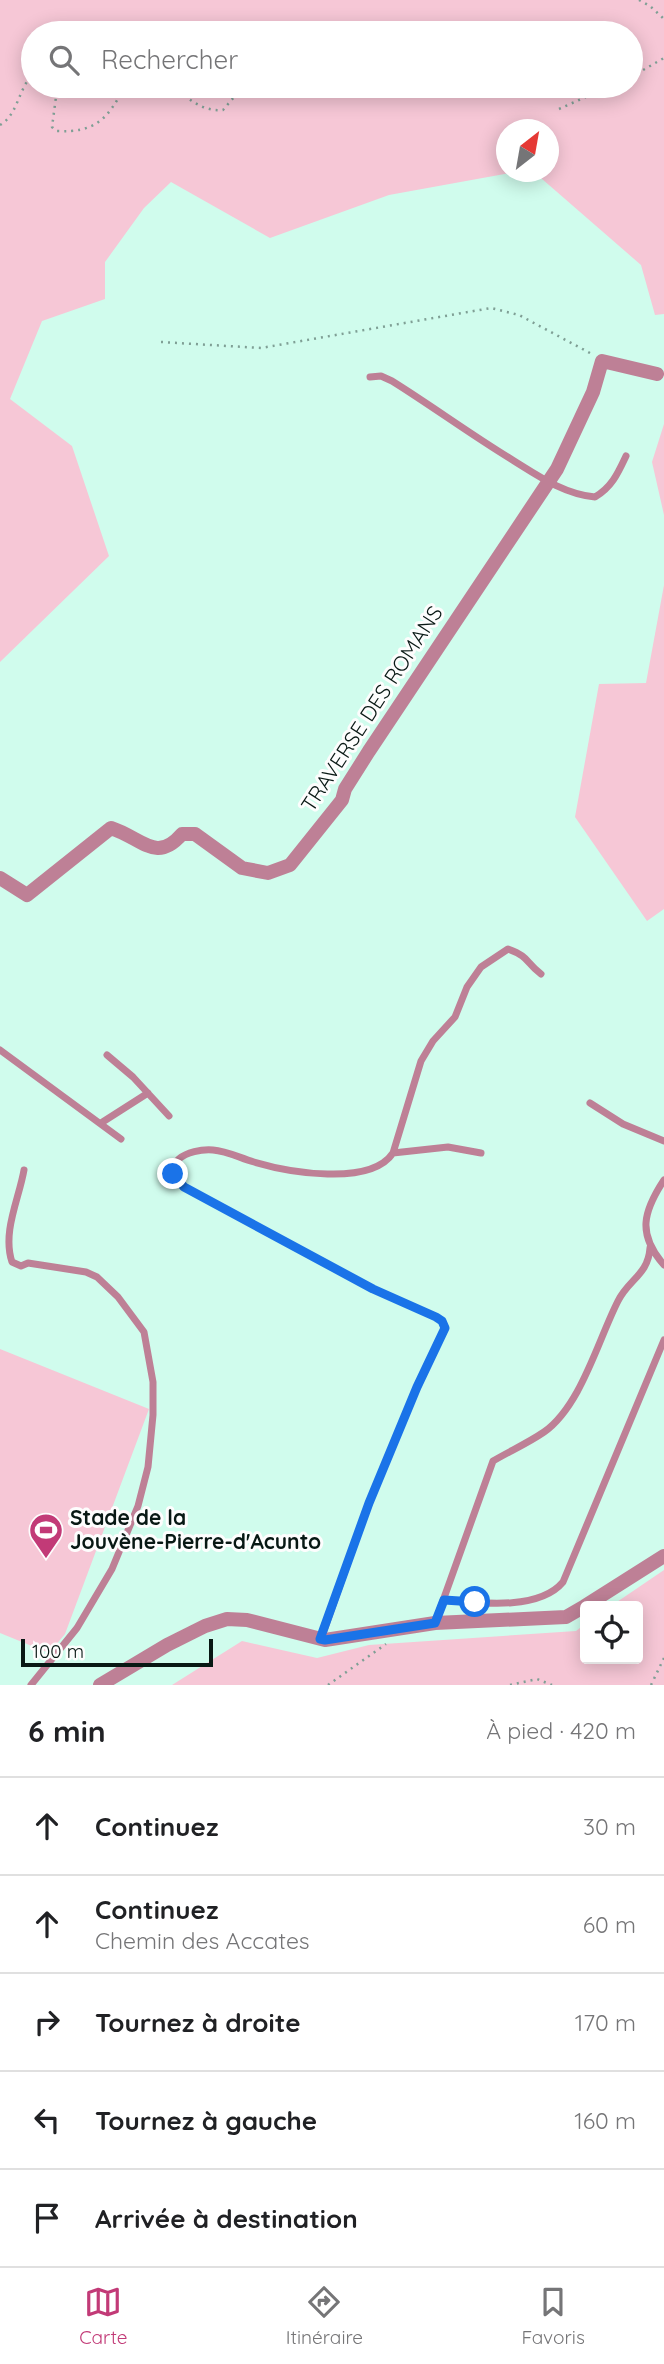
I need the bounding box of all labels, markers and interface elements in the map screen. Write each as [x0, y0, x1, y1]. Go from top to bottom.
search box [21, 21, 643, 98]
icon: search [45, 41, 83, 79]
text: Rechercher [101, 43, 238, 76]
north arrow [496, 119, 559, 182]
street label: TRAVERSE DES ROMANS [295, 601, 448, 816]
route end [157, 1158, 188, 1189]
place label: Stade de la Jouvène-Pierre-d'Acunto [70, 1504, 321, 1554]
sports icon: Stade de la Jouvène-Pierre-d'Acunto [27, 1511, 65, 1560]
route start [459, 1586, 490, 1617]
map controls [580, 1601, 643, 1664]
button: locate [580, 1601, 643, 1664]
scale bar [21, 1636, 214, 1668]
text: 100 m [32, 1639, 84, 1663]
text: 6 min [28, 1712, 106, 1750]
text: À pied · 420 m [486, 1716, 636, 1745]
icon: ahead [28, 1807, 66, 1845]
text: Continuez [95, 1810, 218, 1843]
text: 30 m [583, 1812, 636, 1841]
text: Continuez [95, 1893, 218, 1926]
icon: ahead [28, 1905, 66, 1943]
text: 60 m [583, 1910, 636, 1939]
text: Chemin des Accates [95, 1926, 310, 1955]
icon: right [28, 2003, 66, 2041]
text: Tournez à droite [95, 2006, 300, 2039]
text: 170 m [575, 2008, 636, 2037]
icon: left [28, 2101, 66, 2139]
text: Tournez à gauche [95, 2104, 317, 2137]
text: 160 m [574, 2106, 636, 2135]
icon: arrive [28, 2199, 66, 2237]
text: Arrivée à destination [95, 2202, 358, 2235]
tab: Carte [79, 2283, 127, 2349]
tab: Itinéraire [286, 2283, 363, 2349]
tab: Favoris [521, 2283, 585, 2349]

